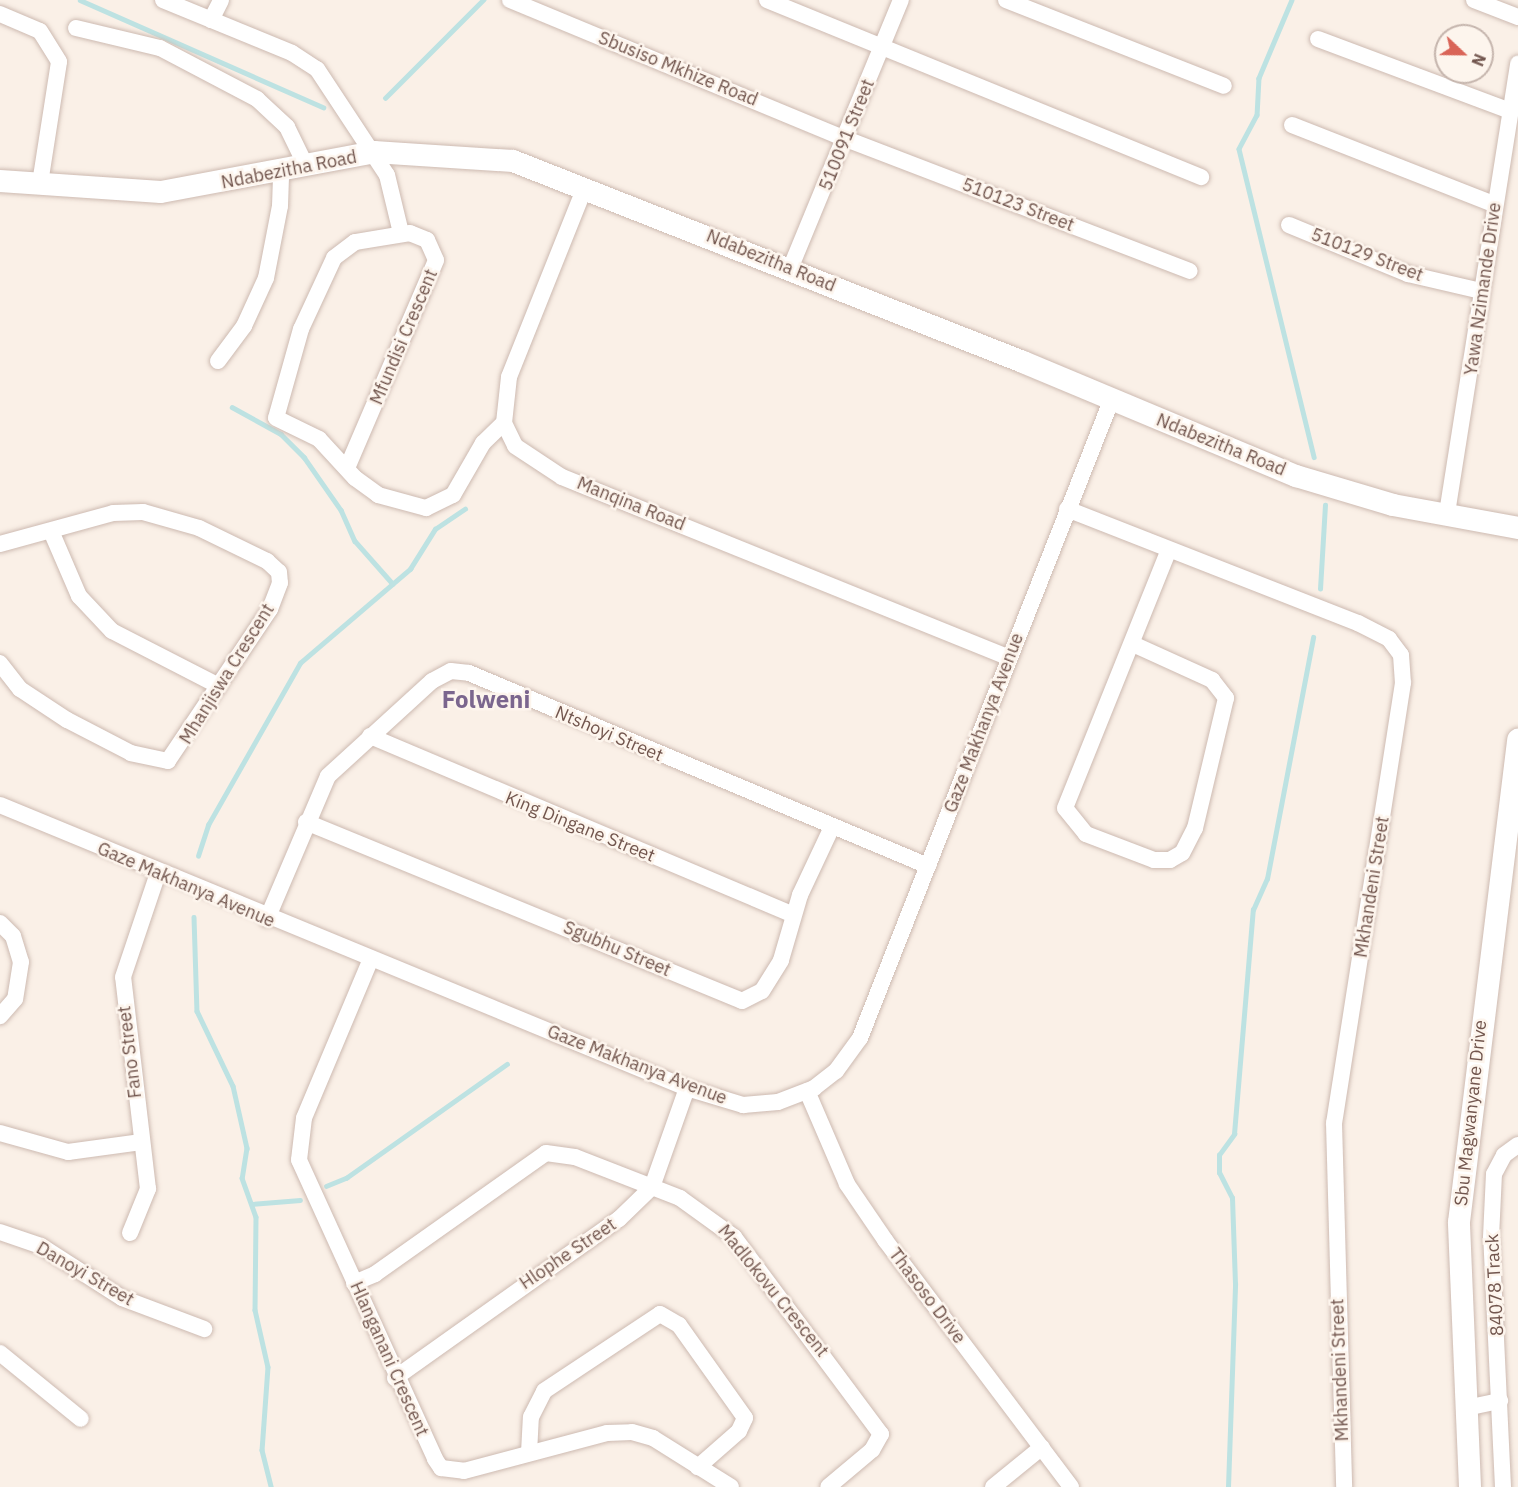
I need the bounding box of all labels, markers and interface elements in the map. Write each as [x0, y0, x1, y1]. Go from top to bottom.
north arrow [1434, 24, 1494, 84]
street label: Sbusiso Mkhize Road [595, 27, 761, 111]
text: N [1467, 51, 1490, 69]
street label: 510091 Street [815, 76, 879, 194]
street label: Ndabezitha Road [219, 146, 359, 194]
street label: 510123 Street [959, 174, 1077, 236]
street label: Yawa Nzimande Drive [1460, 201, 1506, 377]
street label: 510129 Street [1308, 224, 1426, 286]
street label: Ndabezitha Road [703, 225, 839, 297]
street label: Mfundisi Crescent [366, 266, 442, 408]
street label: Ndabezitha Road [1153, 409, 1289, 481]
street label: Manqina Road [574, 472, 688, 536]
street label: Mhanjiswa Crescent [175, 600, 279, 748]
street label: Gaze Makhanya Avenue [940, 630, 1028, 816]
district label: Folweni [442, 686, 530, 714]
street label: Ntshoyi Street [552, 702, 666, 766]
street label: King Dingane Street [502, 787, 658, 867]
street label: Mkhandeni Street [1350, 815, 1394, 959]
street label: Gaze Makhanya Avenue [94, 838, 278, 932]
street label: Sgubhu Street [560, 917, 674, 981]
street label: Fano Street [114, 1005, 146, 1099]
street label: Sbu Magwanyane Drive [1450, 1019, 1492, 1207]
street label: Gaze Makhanya Avenue [544, 1021, 730, 1109]
street label: Hlophe Street [516, 1214, 620, 1294]
street label: Madlokovu Crescent [713, 1221, 833, 1361]
street label: 84078 Track [1482, 1233, 1508, 1337]
street label: Danoyi Street [32, 1237, 138, 1311]
street label: Thasoso Drive [884, 1244, 970, 1348]
street label: Hlanganani Crescent [345, 1278, 433, 1440]
street label: Mkhandeni Street [1327, 1298, 1353, 1442]

